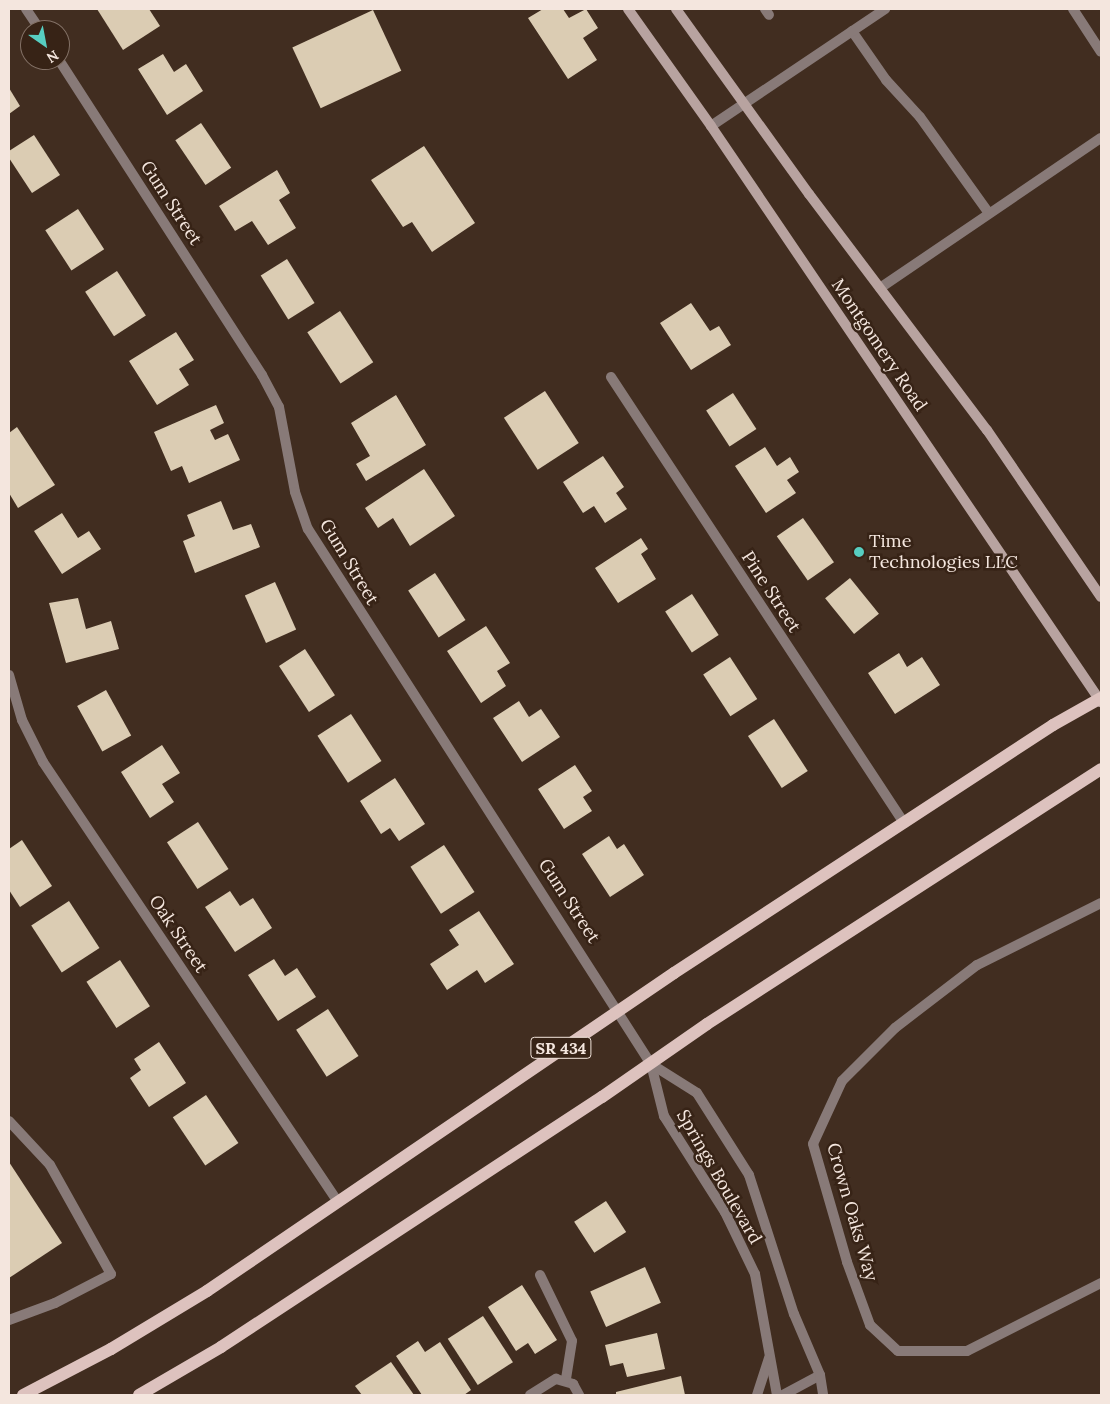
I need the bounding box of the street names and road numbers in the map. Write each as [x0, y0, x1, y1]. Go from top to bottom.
street label: Gum Street [136, 157, 206, 249]
street label: Montgomery Road [827, 275, 931, 415]
street label: Gum Street [315, 515, 383, 609]
street label: Pine Street [737, 547, 805, 637]
street label: Gum Street [534, 855, 604, 947]
street label: Oak Street [144, 891, 212, 977]
road number: SR 434 [530, 1034, 592, 1062]
street label: Springs Boulevard [672, 1106, 766, 1248]
street label: Crown Oaks Way [822, 1140, 882, 1284]

